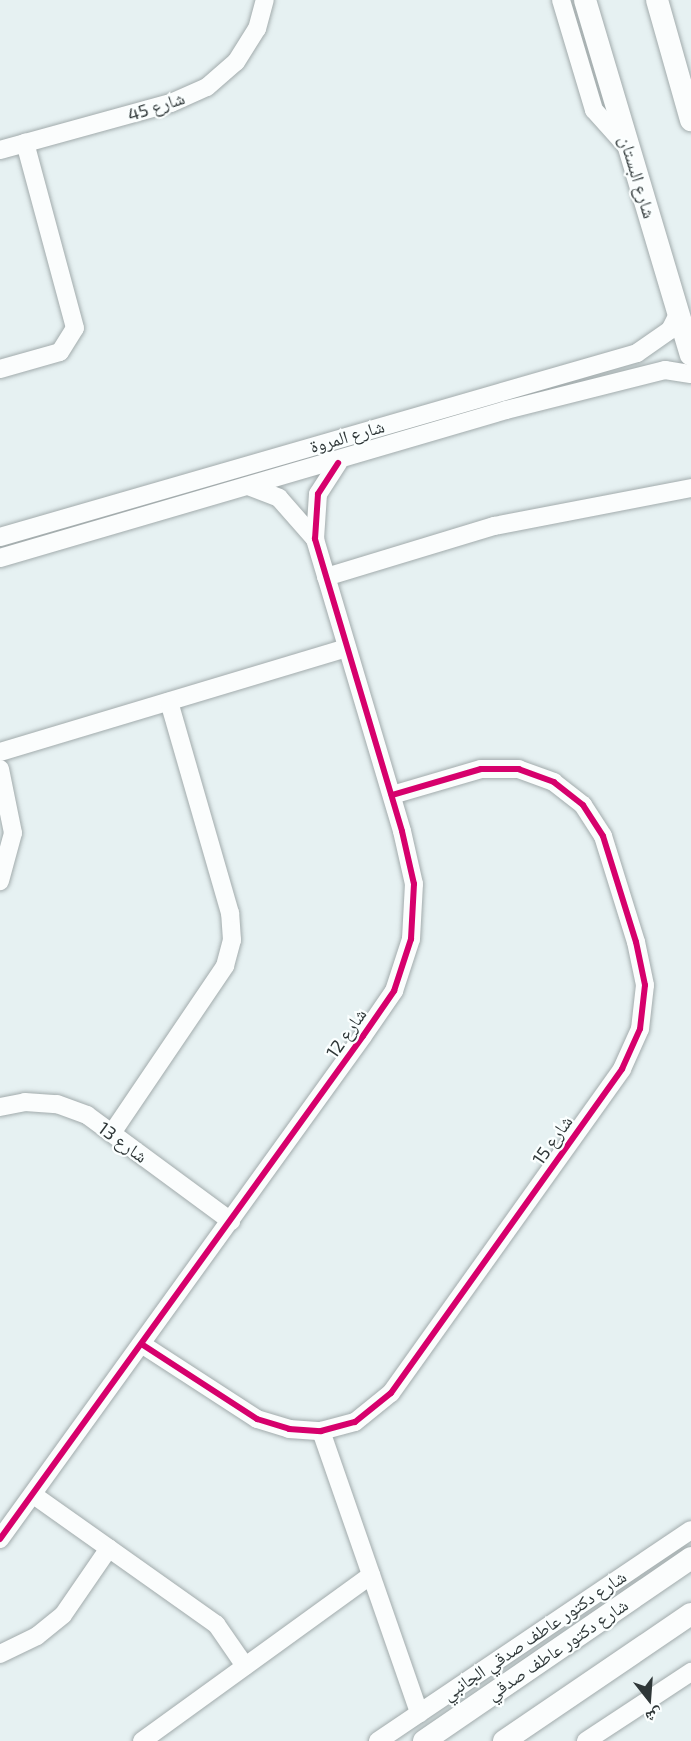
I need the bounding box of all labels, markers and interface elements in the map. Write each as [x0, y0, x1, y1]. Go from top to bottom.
street label: شارع 45 [125, 87, 187, 125]
street label: شارع البستان [615, 133, 661, 221]
street label: شارع المروة [307, 415, 387, 457]
street label: شارع 12 [321, 1004, 371, 1062]
street label: شارع 15 [527, 1111, 577, 1169]
street label: شارع 13 [94, 1117, 152, 1167]
street label: شارع دكتور عاطف صدقي الجانبي [438, 1565, 630, 1705]
street label: شارع دكتور عاطف صدقي [482, 1594, 632, 1704]
north arrow [619, 1669, 679, 1729]
text: ش [644, 1705, 665, 1728]

